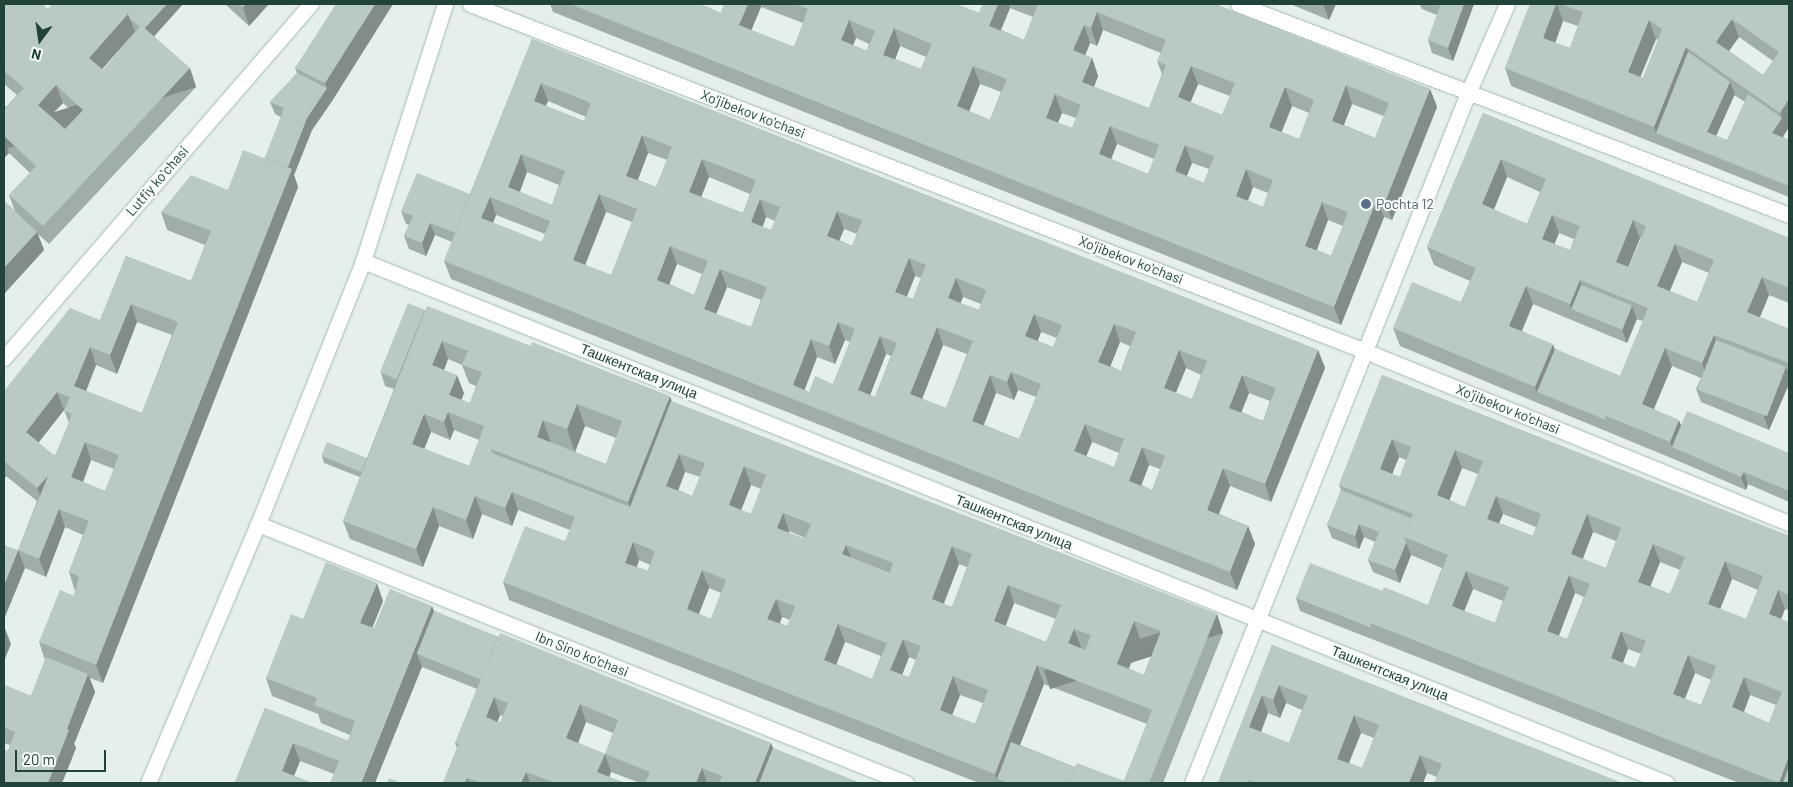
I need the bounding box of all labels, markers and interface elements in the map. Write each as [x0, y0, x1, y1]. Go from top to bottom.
north arrow [15, 15, 65, 65]
text: N [30, 46, 43, 64]
street label: Xo'jibekov ko'chasi [698, 86, 808, 142]
street label: Lutfiy koʻchasi [122, 143, 192, 219]
place label: Pochta 12 [1376, 196, 1434, 212]
marker: Pochta 12 [1360, 198, 1372, 210]
street label: Xo'jibekov ko'chasi [1076, 232, 1186, 288]
street label: Ташкентская улица [578, 340, 700, 402]
street label: Xo'jibekov ko'chasi [1454, 381, 1562, 437]
street label: Ташкентская улица [953, 491, 1075, 553]
street label: Ibn Sino ko'chasi [533, 628, 631, 680]
street label: Ташкентская улица [1329, 642, 1451, 704]
scale bar [18, 740, 109, 772]
text: 20 m [23, 750, 55, 768]

